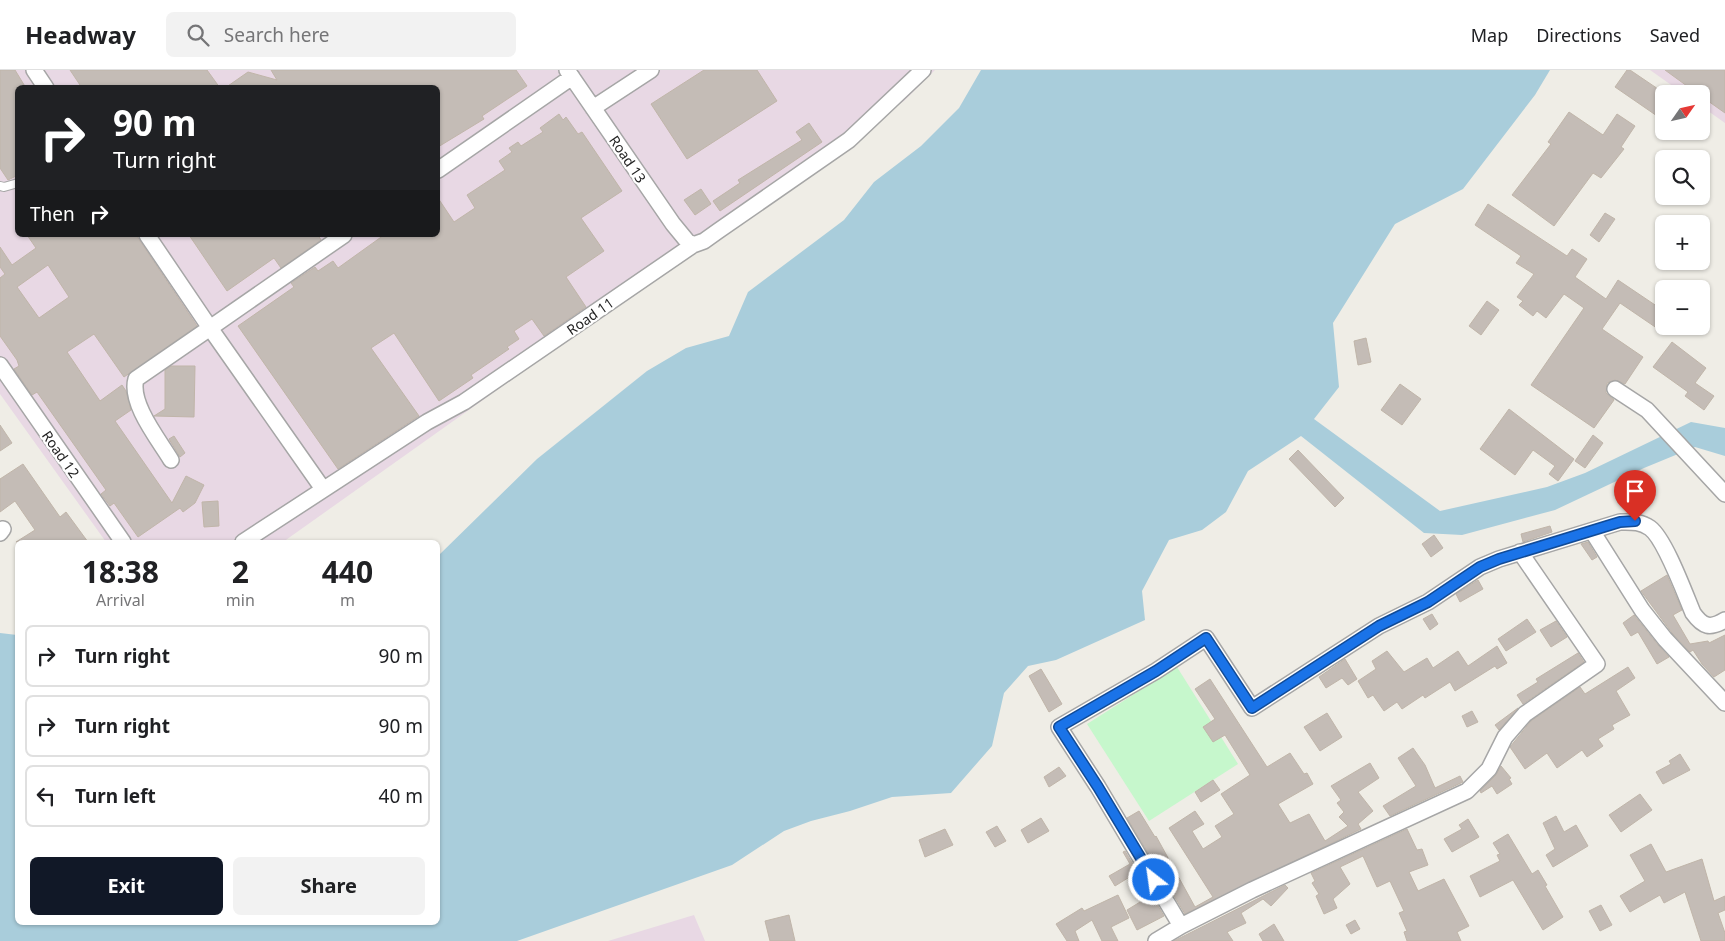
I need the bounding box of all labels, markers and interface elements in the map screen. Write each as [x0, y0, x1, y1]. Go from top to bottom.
search box [166, 12, 516, 57]
text: Headway [25, 18, 136, 51]
icon: search [184, 21, 212, 49]
text: Search here [224, 22, 330, 48]
text: Map [1471, 23, 1508, 47]
text: Directions [1536, 23, 1622, 47]
text: Saved [1650, 23, 1700, 47]
north arrow [1655, 85, 1710, 140]
map controls [1655, 85, 1710, 335]
text: 90 m [113, 99, 196, 146]
icon: right [30, 105, 95, 170]
street label: Road 13 [605, 132, 651, 186]
text: Turn right [113, 144, 216, 174]
button: search [1655, 150, 1710, 205]
icon: right [85, 200, 113, 228]
text: Then [30, 201, 75, 227]
button: + [1655, 215, 1710, 270]
button: − [1655, 280, 1710, 335]
street label: Road 11 [563, 293, 617, 339]
street label: Road 12 [38, 427, 84, 481]
pin [1614, 470, 1656, 521]
icon: arrive [1621, 477, 1649, 505]
text: 18:38 [82, 551, 159, 592]
text: 2 [232, 551, 249, 592]
text: 440 [322, 551, 373, 592]
text: Arrival [96, 589, 145, 611]
text: min [226, 589, 255, 611]
text: m [340, 589, 355, 611]
icon: right [32, 642, 60, 670]
text: Turn right [75, 643, 170, 669]
text: 90 m [379, 643, 423, 669]
icon: right [32, 712, 60, 740]
text: Turn right [75, 713, 170, 739]
text: 90 m [379, 713, 423, 739]
icon: left [32, 782, 60, 810]
text: Turn left [75, 783, 156, 809]
text: 40 m [379, 783, 423, 809]
position arrow [1127, 853, 1179, 905]
button: Exit [30, 857, 223, 915]
button: Share [233, 857, 425, 915]

